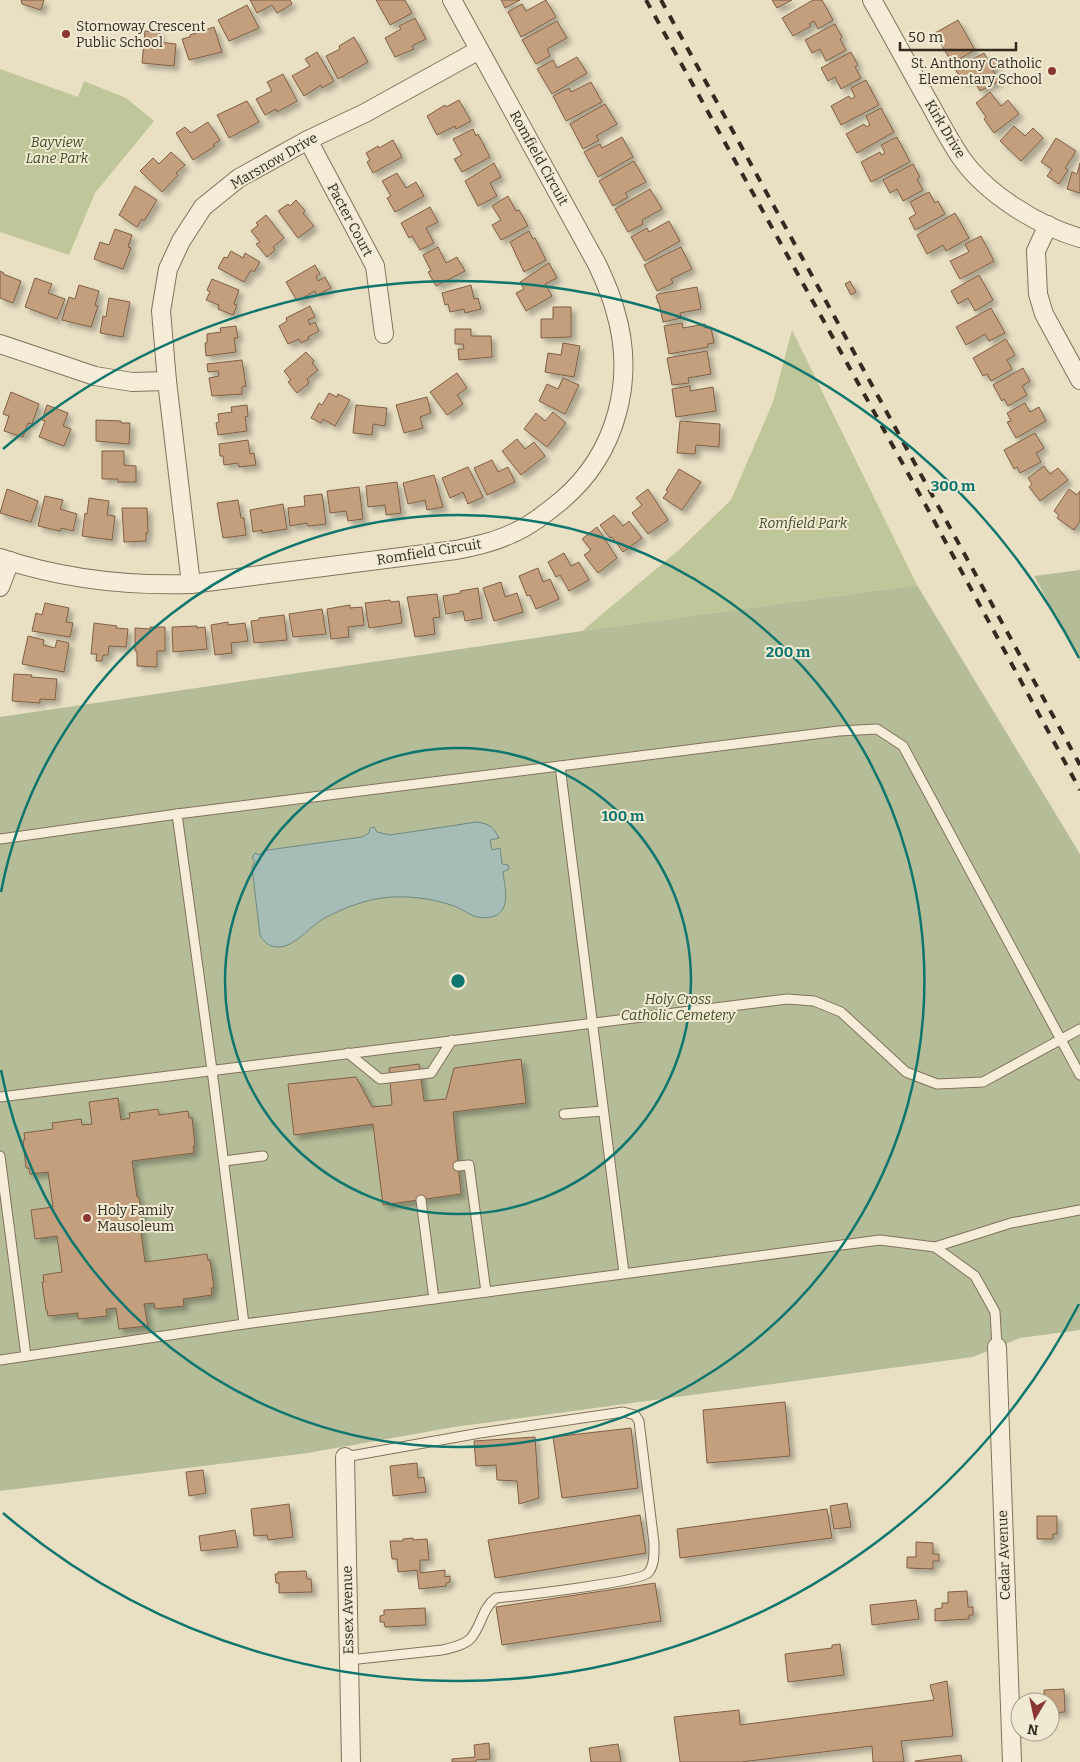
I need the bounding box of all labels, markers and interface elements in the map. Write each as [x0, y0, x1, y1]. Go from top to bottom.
place label: Stornoway Crescent Public School [76, 18, 206, 51]
scale bar [900, 20, 1016, 52]
marker: Stornoway Crescent Public School [60, 28, 72, 40]
text: 50 m [908, 28, 944, 46]
place label: St. Anthony Catholic Elementary School [911, 55, 1042, 88]
marker: St. Anthony Catholic Elementary School [1046, 65, 1058, 77]
street label: Kirk Drive [921, 97, 969, 161]
street label: Romfield Circuit [506, 108, 572, 208]
street label: Marsnow Drive [227, 129, 321, 193]
park label: Bayview Lane Park [26, 134, 89, 167]
street label: Pacter Court [324, 180, 376, 260]
text: 300 m [931, 477, 976, 495]
park label: Romfield Park [759, 515, 848, 532]
street label: Romfield Circuit [375, 535, 483, 569]
text: 200 m [766, 643, 811, 661]
text: 100 m [602, 807, 645, 825]
centre of rings [449, 972, 467, 990]
park label: Holy Cross Catholic Cemetery [621, 991, 736, 1024]
place label: Holy Family Mausoleum [97, 1202, 175, 1235]
marker: Holy Family Mausoleum [81, 1212, 93, 1224]
street label: Cedar Avenue [994, 1510, 1014, 1600]
street label: Essex Avenue [339, 1565, 357, 1655]
north arrow [1010, 1692, 1060, 1742]
text: N [1026, 1720, 1040, 1739]

